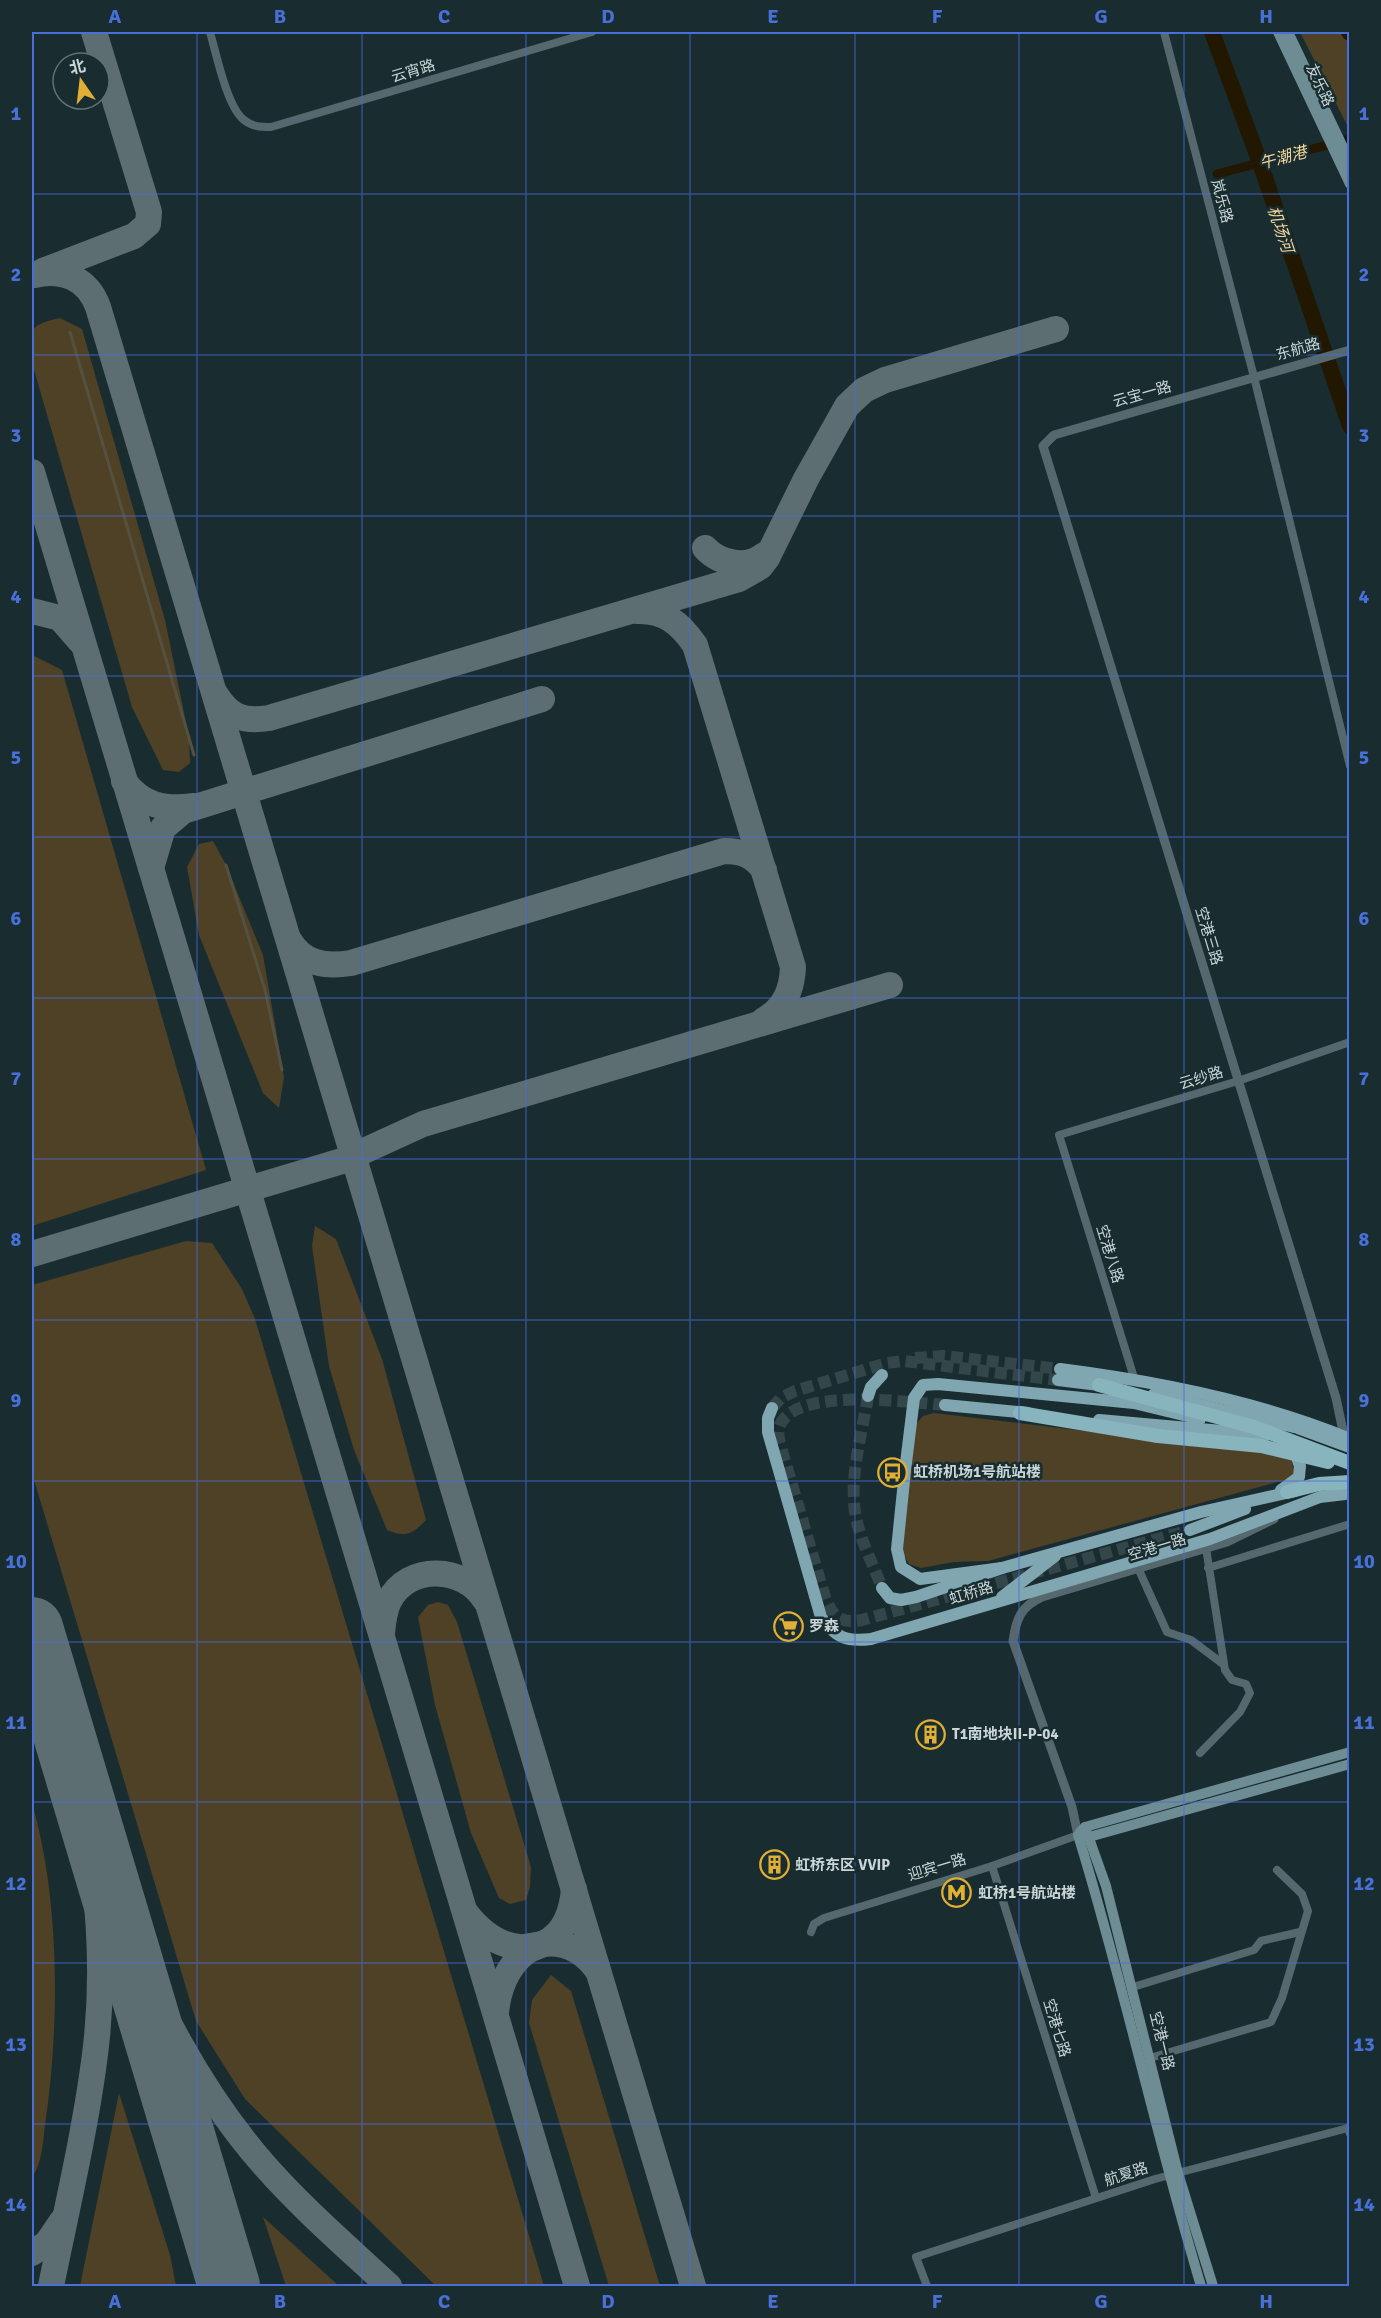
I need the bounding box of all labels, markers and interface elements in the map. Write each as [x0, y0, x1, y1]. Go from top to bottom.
text: A [109, 4, 122, 29]
text: B [274, 4, 286, 29]
text: C [438, 4, 450, 29]
text: D [601, 4, 615, 29]
text: E [767, 4, 779, 29]
text: F [932, 4, 943, 29]
text: G [1094, 4, 1108, 29]
text: H [1259, 4, 1273, 29]
north arrow [51, 51, 111, 111]
text: 北 [67, 56, 88, 79]
street label: 云宵路 [389, 56, 437, 86]
street label: 友乐路 [1302, 61, 1338, 109]
text: 1 [11, 101, 22, 126]
text: 1 [1359, 101, 1370, 126]
water label: 午潮港 [1257, 142, 1311, 174]
street label: 岚乐路 [1207, 177, 1237, 225]
water label: 机场河 [1263, 203, 1298, 258]
text: 2 [11, 262, 21, 287]
text: 2 [1359, 262, 1369, 287]
street label: 东航路 [1274, 334, 1322, 364]
street label: 云宝一路 [1111, 377, 1173, 411]
text: 3 [11, 423, 21, 448]
text: 3 [1359, 423, 1369, 448]
text: 4 [11, 584, 22, 609]
text: 4 [1359, 584, 1370, 609]
text: 5 [11, 745, 21, 770]
text: 5 [1359, 745, 1369, 770]
street label: 空港三路 [1192, 905, 1226, 967]
text: 6 [11, 906, 22, 931]
text: 6 [1359, 906, 1370, 931]
street label: 云纱路 [1177, 1063, 1225, 1093]
text: 7 [11, 1066, 22, 1091]
text: 7 [1359, 1066, 1370, 1091]
street label: 空港八路 [1093, 1223, 1127, 1285]
text: 8 [11, 1227, 22, 1252]
text: 8 [1359, 1227, 1370, 1252]
text: 9 [11, 1388, 22, 1413]
text: 9 [1359, 1388, 1370, 1413]
bus stop icon: 虹桥机场1号航站楼 [876, 1456, 908, 1488]
place label: 虹桥机场1号航站楼 [913, 1463, 1041, 1481]
street label: 空港一路 [1126, 1530, 1188, 1564]
text: 10 [5, 1549, 27, 1574]
text: 10 [1353, 1549, 1375, 1574]
street label: 虹桥路 [947, 1578, 995, 1608]
supermarket icon: 罗森 [772, 1610, 804, 1642]
place label: 罗森 [809, 1617, 839, 1635]
text: 11 [5, 1710, 27, 1735]
text: 11 [1353, 1710, 1375, 1735]
building icon: T1南地块II-P-04 [915, 1718, 947, 1750]
place label: T1南地块II-P-04 [952, 1725, 1059, 1743]
building icon: 虹桥东区 VVIP [758, 1849, 790, 1881]
street label: 迎宾一路 [906, 1850, 968, 1884]
place label: 虹桥东区 VVIP [795, 1856, 890, 1874]
text: 12 [5, 1871, 27, 1896]
text: 12 [1353, 1871, 1375, 1896]
metro station icon: 虹桥1号航站楼 [941, 1877, 973, 1909]
place label: 虹桥1号航站楼 [978, 1884, 1076, 1902]
street label: 空港七路 [1040, 1997, 1074, 2059]
street label: 空港一路 [1146, 2010, 1178, 2072]
text: 13 [5, 2032, 27, 2057]
text: 13 [1353, 2032, 1375, 2057]
street label: 航夏路 [1102, 2158, 1150, 2190]
text: 14 [5, 2192, 27, 2217]
text: 14 [1353, 2192, 1375, 2217]
text: A [109, 2289, 122, 2314]
text: B [274, 2289, 286, 2314]
text: C [438, 2289, 450, 2314]
text: D [601, 2289, 615, 2314]
text: E [767, 2289, 779, 2314]
text: F [932, 2289, 943, 2314]
text: G [1094, 2289, 1108, 2314]
text: H [1259, 2289, 1273, 2314]

